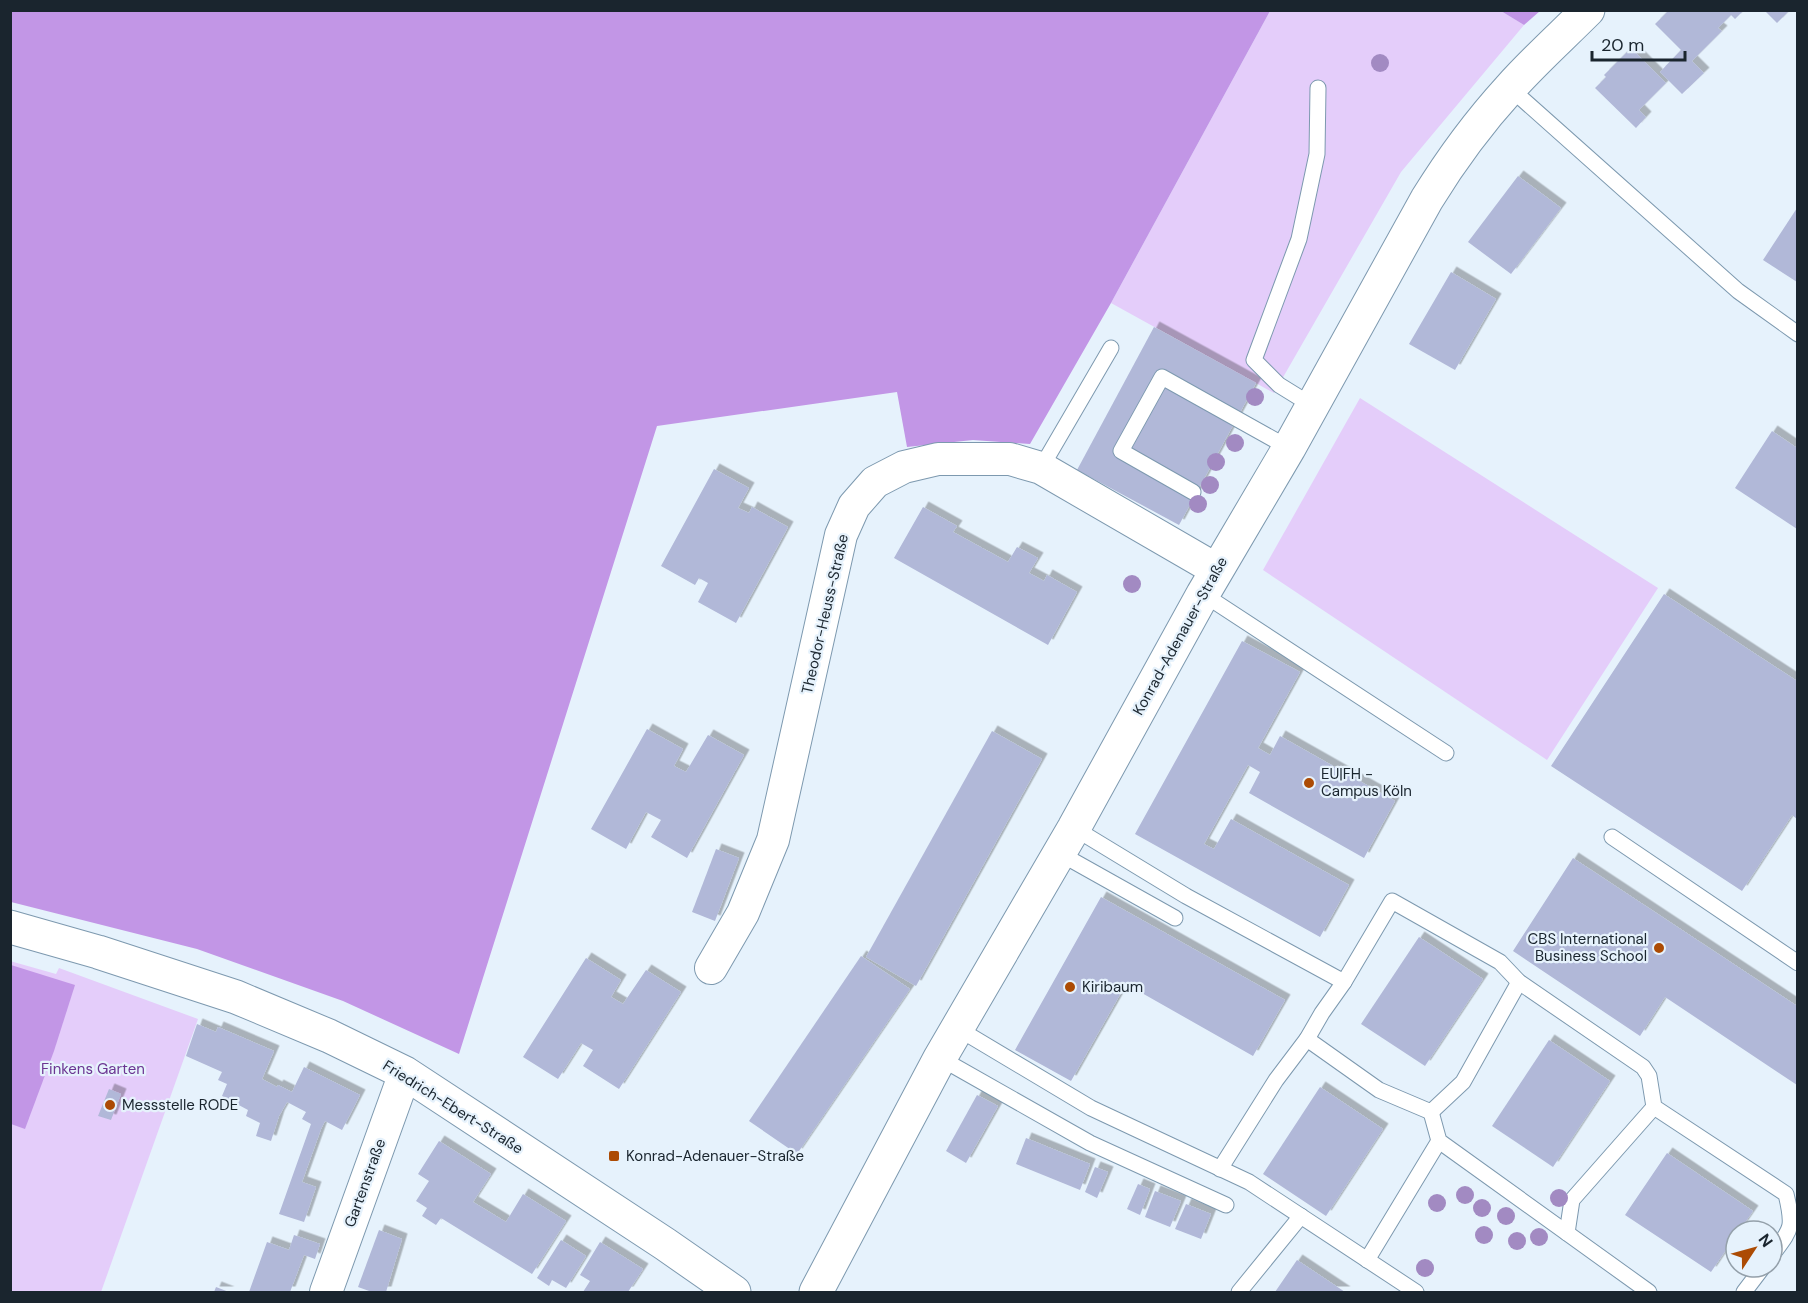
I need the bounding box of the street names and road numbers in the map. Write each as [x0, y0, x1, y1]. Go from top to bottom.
street label: Theodor-Heuss-Straße [797, 532, 853, 696]
street label: Konrad-Adenauer-Straße [1128, 553, 1232, 719]
street label: Friedrich-Ebert-Straße [379, 1056, 527, 1158]
street label: Gartenstraße [340, 1136, 390, 1230]

